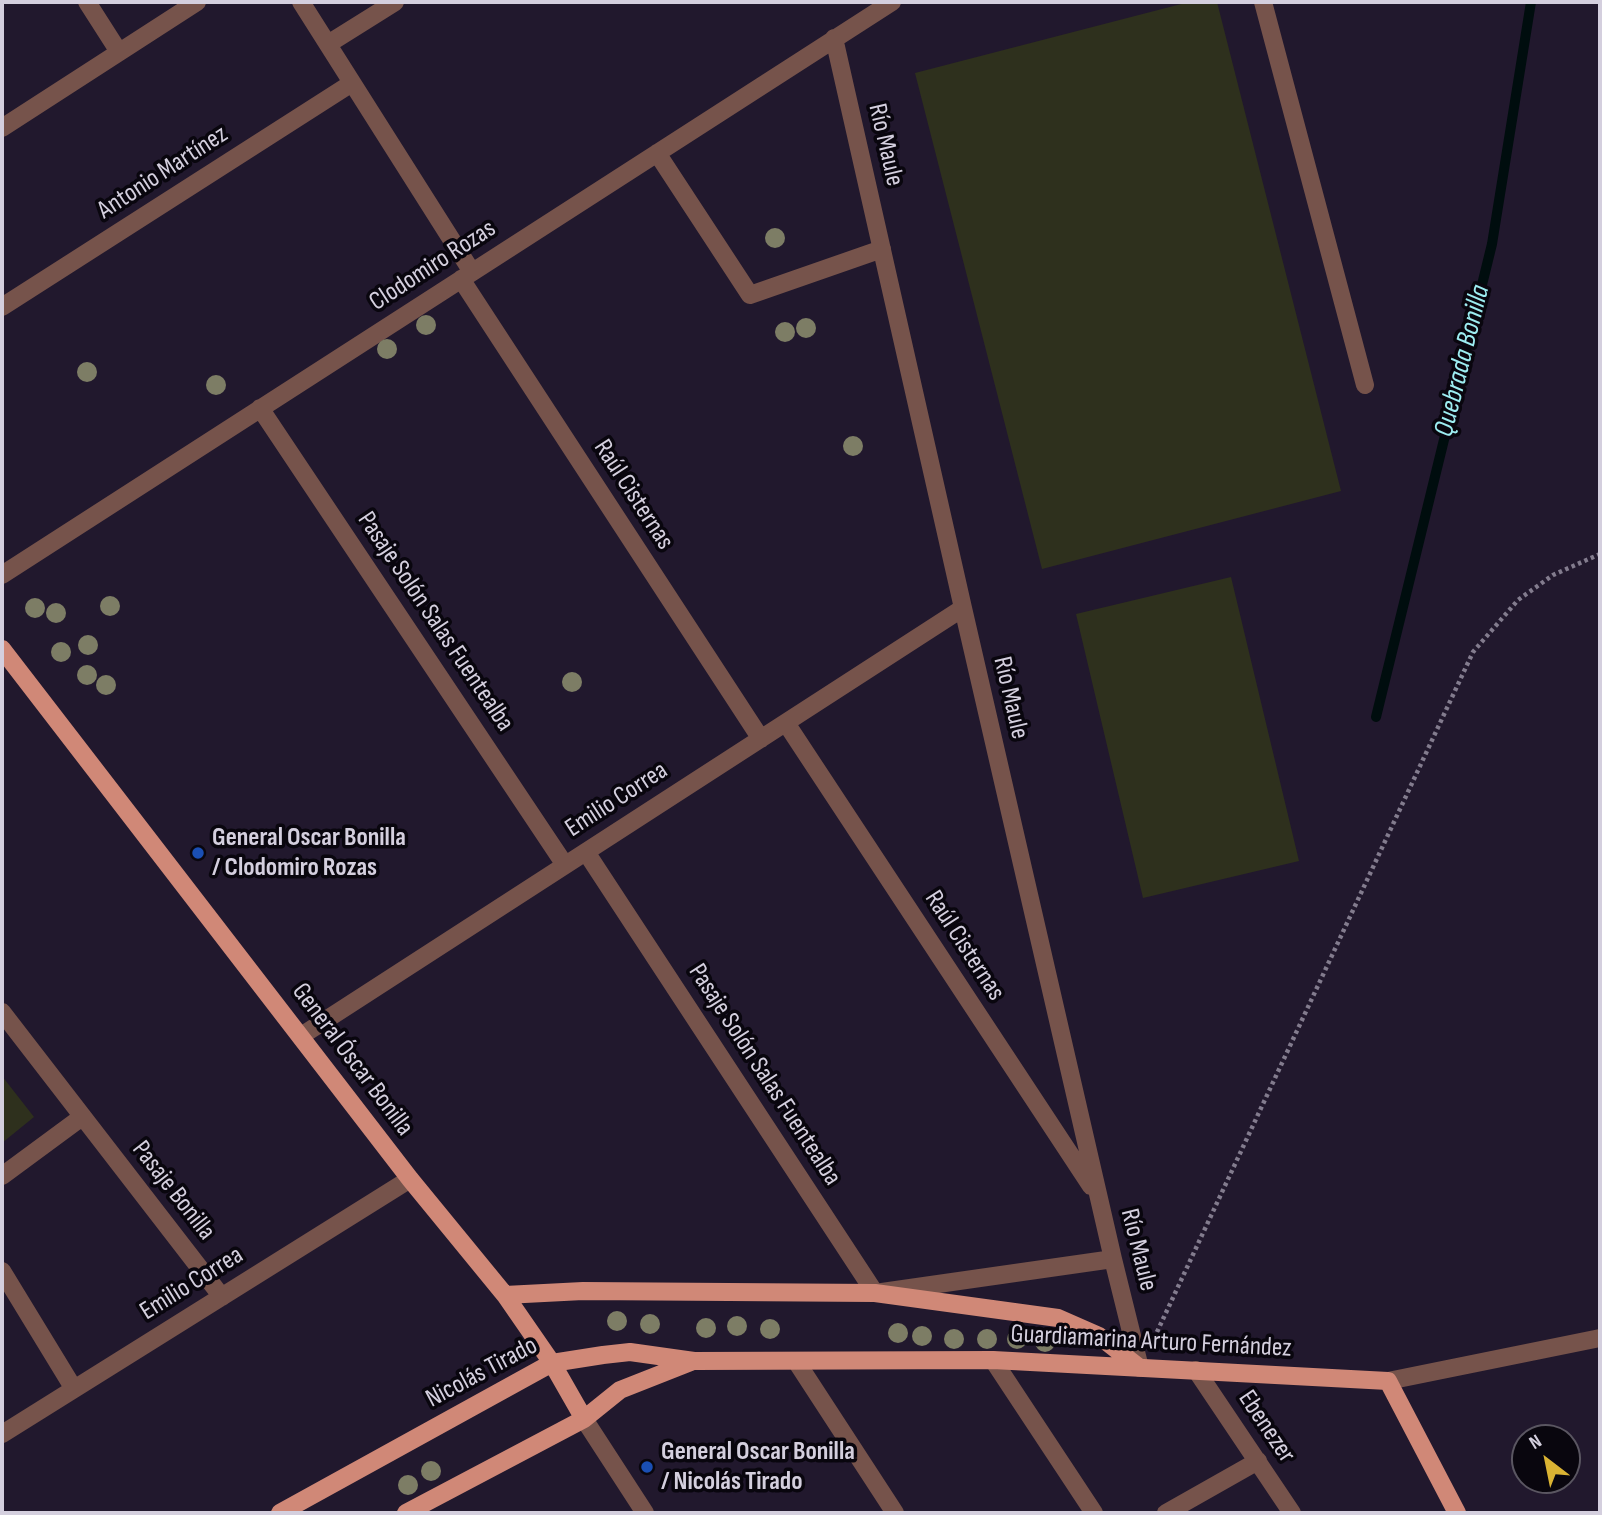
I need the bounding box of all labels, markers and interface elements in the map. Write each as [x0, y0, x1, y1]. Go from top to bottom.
street label: Río Maule [860, 101, 910, 189]
street label: Antonio Martínez [92, 119, 234, 227]
street label: Clodomiro Rozas [364, 214, 502, 318]
water label: Quebrada Bonilla [1428, 282, 1498, 440]
street label: Raúl Cisternas [586, 434, 680, 556]
street label: Pasaje Solón Salas Fuentealba [350, 506, 520, 738]
street label: Río Maule [985, 654, 1035, 742]
street label: Emilio Correa [560, 755, 674, 845]
place label: General Oscar Bonilla / Clodomiro Rozas [212, 822, 406, 884]
marker: General Oscar Bonilla / Clodomiro Rozas [190, 845, 206, 861]
street label: Raúl Cisternas [917, 885, 1011, 1007]
street label: Pasaje Solón Salas Fuentealba [681, 958, 847, 1192]
street label: General Óscar Bonilla [285, 978, 419, 1142]
street label: Pasaje Bonilla [125, 1135, 221, 1247]
street label: Río Maule [1113, 1206, 1163, 1294]
street label: Emilio Correa [135, 1240, 249, 1328]
street label: Guardiamarina Arturo Fernández [1010, 1319, 1292, 1365]
street label: Nicolás Tirado [421, 1331, 543, 1415]
street label: Ebenezer [1231, 1385, 1301, 1469]
north arrow [1511, 1424, 1581, 1494]
text: N [1525, 1430, 1546, 1455]
place label: General Oscar Bonilla / Nicolás Tirado [661, 1436, 855, 1498]
marker: General Oscar Bonilla / Nicolás Tirado [639, 1459, 655, 1475]

